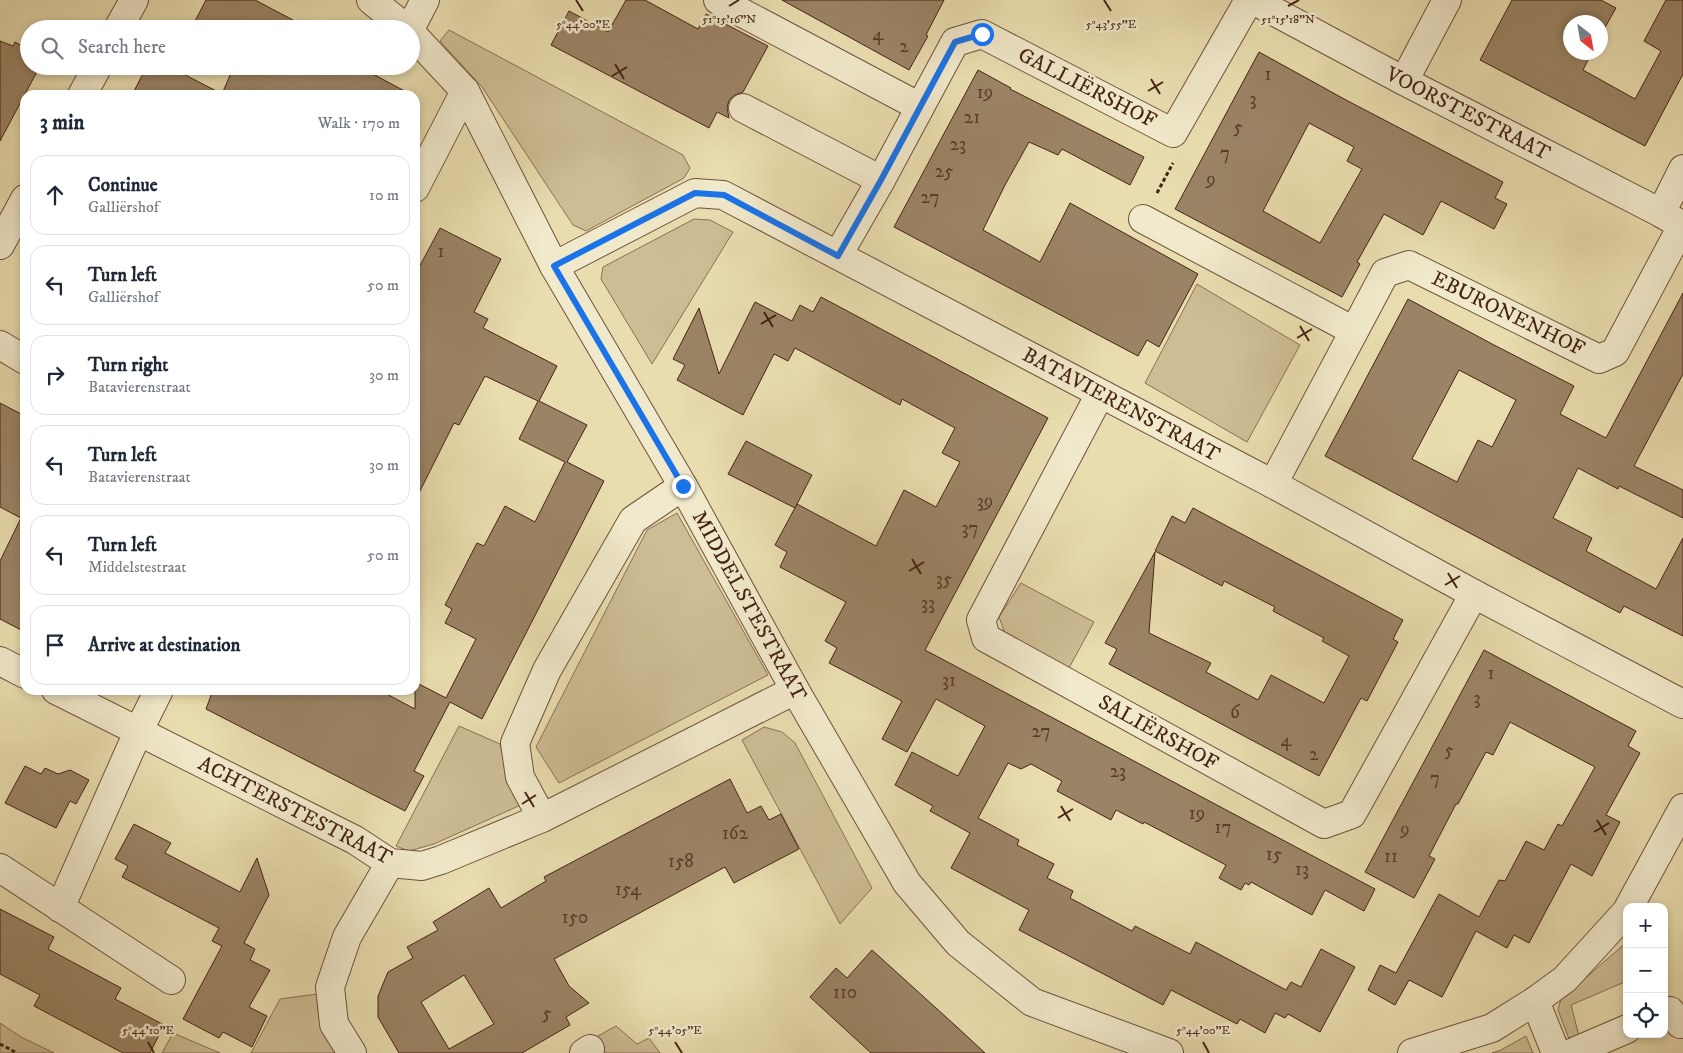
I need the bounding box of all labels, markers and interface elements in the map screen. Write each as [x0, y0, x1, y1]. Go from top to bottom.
text: 51°15'16"N [702, 12, 756, 27]
text: 51°15'18"N [1261, 12, 1315, 27]
north arrow [1563, 15, 1608, 60]
text: 5°44'00"E [556, 17, 611, 32]
text: 5°43'55"E [1086, 17, 1137, 32]
search box [20, 20, 420, 75]
house number: 4 [873, 23, 885, 46]
route start [971, 23, 994, 46]
icon: search [38, 34, 66, 62]
house number: 2 [899, 35, 909, 58]
text: Search here [78, 36, 166, 59]
street label: GALLIËRSHOF [1013, 41, 1161, 134]
street label: VOORSTESTRAAT [1380, 61, 1555, 167]
house number: 1 [1265, 63, 1272, 86]
house number: 19 [977, 81, 993, 104]
house number: 3 [1249, 88, 1257, 111]
house number: 21 [964, 106, 980, 129]
text: 3 min [40, 110, 85, 136]
text: Walk · 170 m [318, 113, 400, 133]
house number: 5 [1233, 116, 1243, 139]
house number: 23 [950, 133, 966, 156]
house number: 7 [1220, 142, 1230, 165]
house number: 25 [935, 160, 954, 183]
house number: 9 [1205, 168, 1216, 191]
text: Continue [88, 174, 158, 197]
icon: ahead [41, 181, 69, 209]
text: 10 m [369, 185, 399, 205]
house number: 27 [921, 186, 939, 209]
text: Galliërshof [88, 197, 159, 217]
house number: 1 [438, 240, 445, 263]
text: Turn left [88, 264, 157, 287]
street label: EBURONENHOF [1427, 266, 1589, 362]
icon: left [41, 271, 69, 299]
text: 50 m [367, 275, 399, 295]
text: Galliërshof [88, 287, 159, 307]
street label: BATAVIERENSTRAAT [1018, 342, 1224, 468]
text: Turn right [88, 354, 168, 377]
icon: right [41, 361, 69, 389]
text: 30 m [369, 365, 399, 385]
text: Batavierenstraat [88, 377, 191, 397]
text: Turn left [88, 444, 157, 467]
icon: left [41, 451, 69, 479]
text: 30 m [369, 455, 399, 475]
text: Batavierenstraat [88, 467, 191, 487]
route end [672, 475, 695, 498]
house number: 39 [977, 490, 993, 513]
street label: MIDDELSTESTRAAT [686, 506, 812, 706]
house number: 37 [961, 517, 979, 540]
text: Turn left [88, 534, 157, 557]
icon: left [41, 541, 69, 569]
text: 50 m [367, 545, 399, 565]
text: Middelstestraat [88, 557, 186, 577]
house number: 35 [936, 568, 953, 591]
house number: 33 [921, 592, 935, 615]
icon: arrive [41, 631, 69, 659]
text: Arrive at destination [88, 634, 240, 657]
house number: 1 [1488, 662, 1495, 685]
house number: 31 [942, 669, 956, 692]
house number: 3 [1473, 687, 1481, 710]
street label: SALIËRSHOF [1094, 689, 1223, 777]
house number: 6 [1230, 701, 1241, 724]
house number: 27 [1032, 720, 1050, 743]
house number: 4 [1281, 729, 1293, 752]
house number: 5 [1444, 739, 1454, 762]
house number: 2 [1309, 743, 1319, 766]
street label: ACHTERSTESTRAAT [194, 751, 396, 871]
house number: 23 [1110, 760, 1126, 783]
house number: 7 [1430, 767, 1440, 790]
house number: 19 [1189, 802, 1205, 825]
house number: 17 [1215, 816, 1232, 839]
house number: 9 [1399, 818, 1410, 841]
house number: 162 [722, 822, 749, 845]
house number: 15 [1266, 843, 1283, 866]
house number: 11 [1384, 845, 1398, 868]
house number: 158 [668, 850, 694, 873]
house number: 13 [1295, 858, 1309, 881]
house number: 154 [615, 878, 642, 901]
map controls [1623, 903, 1668, 1038]
button: + [1623, 903, 1668, 948]
house number: 150 [562, 906, 588, 929]
button: − [1623, 948, 1668, 993]
house number: 110 [833, 981, 857, 1004]
button: locate [1623, 993, 1668, 1038]
house number: 5 [542, 1002, 552, 1025]
text: 5°44'10"E [122, 1023, 174, 1038]
text: 5°44'05"E [648, 1023, 702, 1038]
text: 5°44'00"E [1176, 1023, 1231, 1038]

